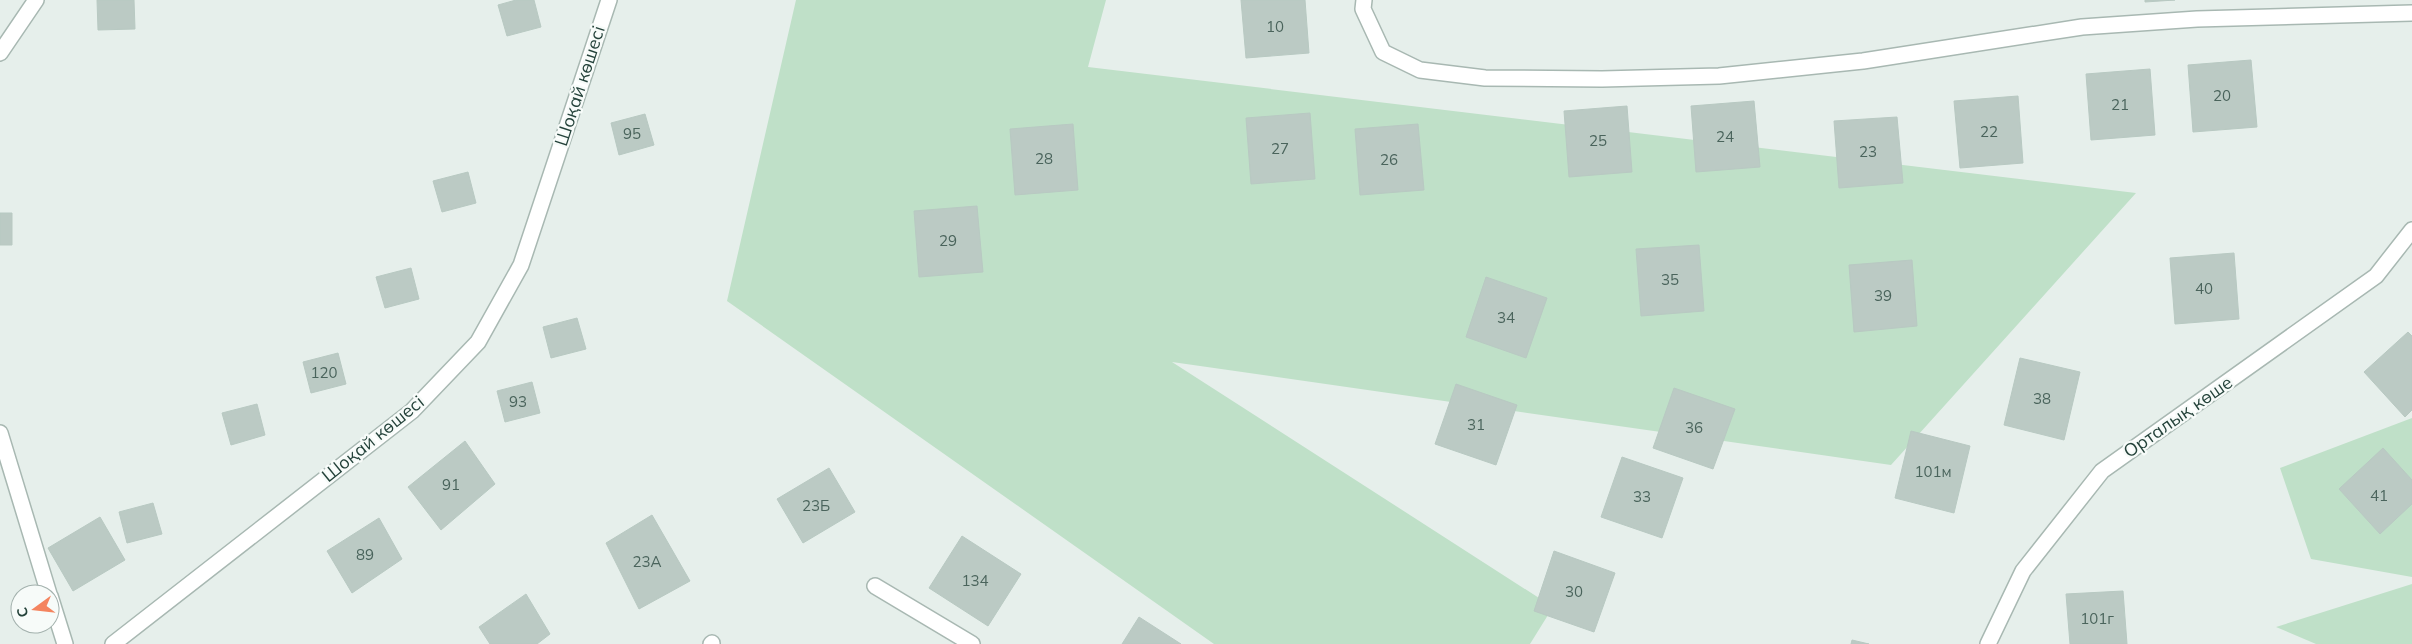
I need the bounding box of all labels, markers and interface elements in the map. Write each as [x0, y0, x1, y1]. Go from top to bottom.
house number: 10 [1266, 17, 1284, 36]
street label: Шоқай көшесі [549, 23, 610, 149]
house number: 20 [2213, 86, 2231, 105]
house number: 21 [2111, 95, 2129, 114]
house number: 22 [1980, 122, 1998, 141]
house number: 95 [623, 124, 641, 143]
house number: 24 [1716, 127, 1734, 146]
house number: 25 [1589, 131, 1607, 150]
house number: 27 [1271, 139, 1289, 158]
house number: 23 [1859, 142, 1877, 161]
house number: 28 [1035, 149, 1053, 168]
house number: 26 [1380, 150, 1398, 169]
house number: 29 [939, 231, 957, 250]
house number: 35 [1661, 270, 1679, 289]
house number: 40 [2195, 279, 2213, 298]
house number: 39 [1874, 286, 1892, 305]
house number: 34 [1497, 308, 1515, 327]
house number: 120 [310, 363, 338, 382]
street label: Орталық көше [2119, 370, 2237, 463]
house number: 38 [2033, 389, 2051, 408]
street label: Шоқай көшесі [317, 390, 429, 487]
house number: 93 [509, 392, 527, 411]
house number: 31 [1467, 415, 1485, 434]
house number: 36 [1685, 418, 1703, 437]
house number: 101м [1914, 462, 1952, 481]
house number: 91 [442, 475, 460, 494]
house number: 41 [2370, 486, 2388, 505]
house number: 33 [1633, 487, 1651, 506]
house number: 23Б [802, 496, 830, 515]
house number: 89 [356, 545, 374, 564]
house number: 23А [632, 552, 662, 571]
house number: 134 [961, 571, 989, 590]
house number: 30 [1565, 582, 1583, 601]
north arrow [10, 584, 60, 634]
text: С [13, 605, 32, 619]
house number: 101г [2080, 609, 2114, 628]

